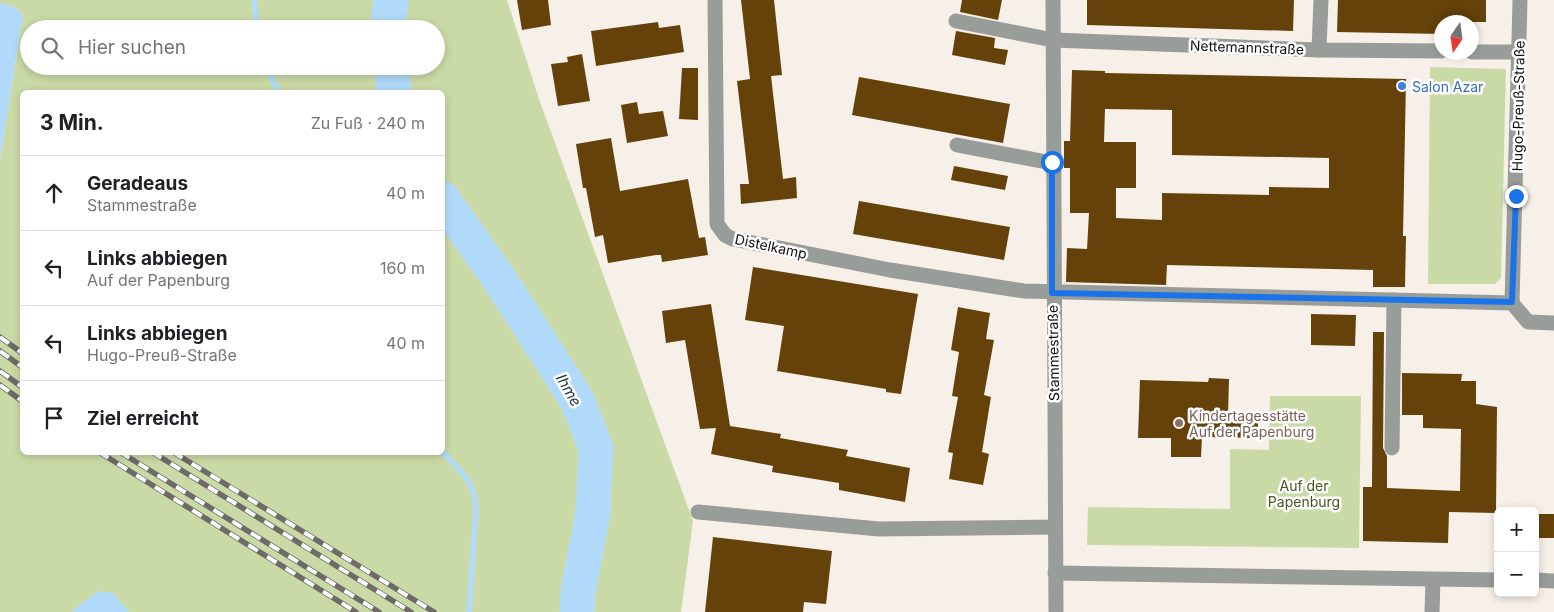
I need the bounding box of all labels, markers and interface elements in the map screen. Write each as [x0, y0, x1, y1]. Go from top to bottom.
north arrow [1434, 15, 1479, 60]
search box [20, 20, 445, 75]
icon: search [38, 34, 66, 62]
text: Hier suchen [78, 36, 186, 59]
street label: Nettemannstraße [1190, 37, 1304, 57]
street label: Hugo-Preuß-Straße [1508, 40, 1528, 172]
place label: Salon Azar [1412, 78, 1483, 95]
marker: Salon Azar [1396, 80, 1408, 92]
text: 3 Min. [40, 110, 104, 135]
text: Zu Fuß · 240 m [311, 113, 425, 133]
route start [1041, 151, 1064, 174]
text: Geradeaus [87, 172, 188, 195]
icon: ahead [40, 179, 68, 207]
text: 40 m [386, 183, 425, 203]
route end [1505, 185, 1528, 208]
text: Stammestraße [87, 195, 197, 215]
street label: Distelkamp [733, 230, 809, 262]
text: Links abbiegen [87, 247, 228, 270]
icon: left [40, 254, 68, 282]
text: 160 m [380, 258, 425, 278]
text: Auf der Papenburg [87, 270, 230, 290]
street label: Stammestraße [1044, 305, 1062, 401]
text: Links abbiegen [87, 322, 228, 345]
icon: left [40, 329, 68, 357]
text: 40 m [386, 333, 425, 353]
text: Hugo-Preuß-Straße [87, 345, 237, 365]
water label: Ihme [552, 370, 586, 410]
icon: arrive [40, 404, 68, 432]
text: Ziel erreicht [87, 407, 199, 430]
place label: Kindertagesstätte Auf der Papenburg [1189, 407, 1314, 440]
marker: Kindertagesstätte Auf der Papenburg [1173, 417, 1185, 429]
park label: Auf der Papenburg [1268, 477, 1340, 510]
map controls [1494, 507, 1539, 597]
button: + [1494, 507, 1539, 552]
button: − [1494, 552, 1539, 597]

